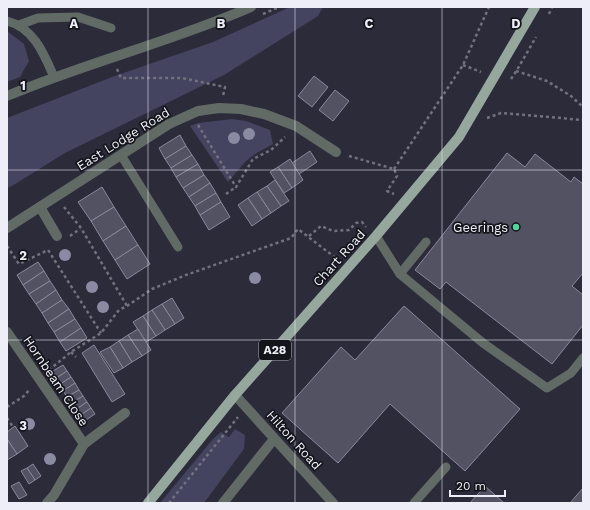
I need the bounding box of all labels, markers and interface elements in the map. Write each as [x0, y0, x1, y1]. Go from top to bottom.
text: A [70, 16, 79, 31]
text: B [217, 16, 226, 31]
text: C [365, 16, 374, 31]
text: D [511, 16, 521, 31]
text: 1 [20, 78, 26, 93]
street label: East Lodge Road [74, 104, 172, 174]
place label: Geerings [453, 220, 508, 235]
marker: Geerings [511, 222, 521, 232]
street label: Chart Road [310, 227, 368, 289]
text: 2 [19, 248, 27, 263]
street label: Hornbeam Close [20, 333, 92, 429]
road number: A28 [259, 340, 291, 360]
street label: Hilton Road [264, 407, 324, 473]
text: 3 [19, 418, 27, 433]
scale bar [450, 472, 505, 498]
text: 20 m [456, 479, 486, 493]

